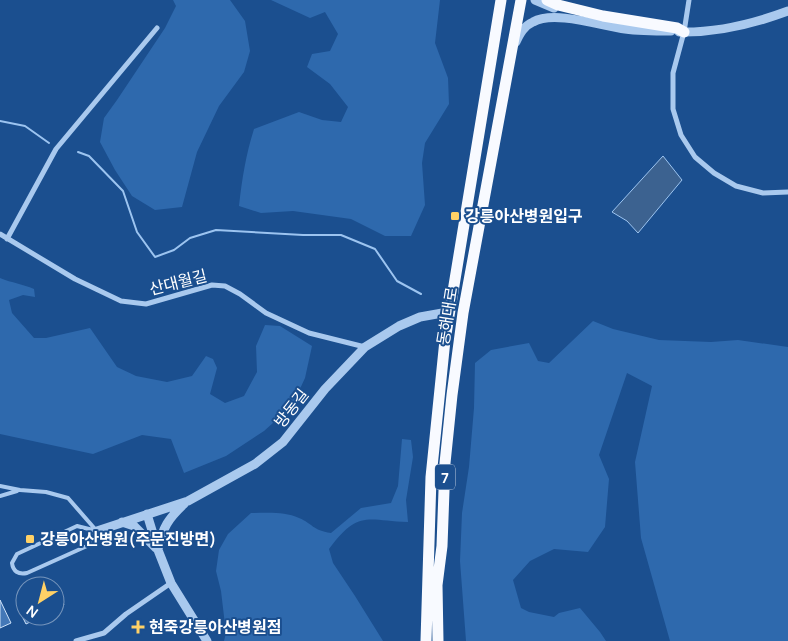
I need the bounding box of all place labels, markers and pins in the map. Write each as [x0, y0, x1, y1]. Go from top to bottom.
place label: 강릉아산병원입구 [465, 205, 583, 227]
marker: 강릉아산병원입구 [449, 210, 461, 222]
place label: 강릉아산병원(주문진방면) [40, 528, 216, 550]
marker: 강릉아산병원(주문진방면) [24, 533, 36, 545]
place label: 현죽강릉아산병원점 [149, 616, 281, 638]
marker: 현죽강릉아산병원점 [131, 620, 145, 634]

